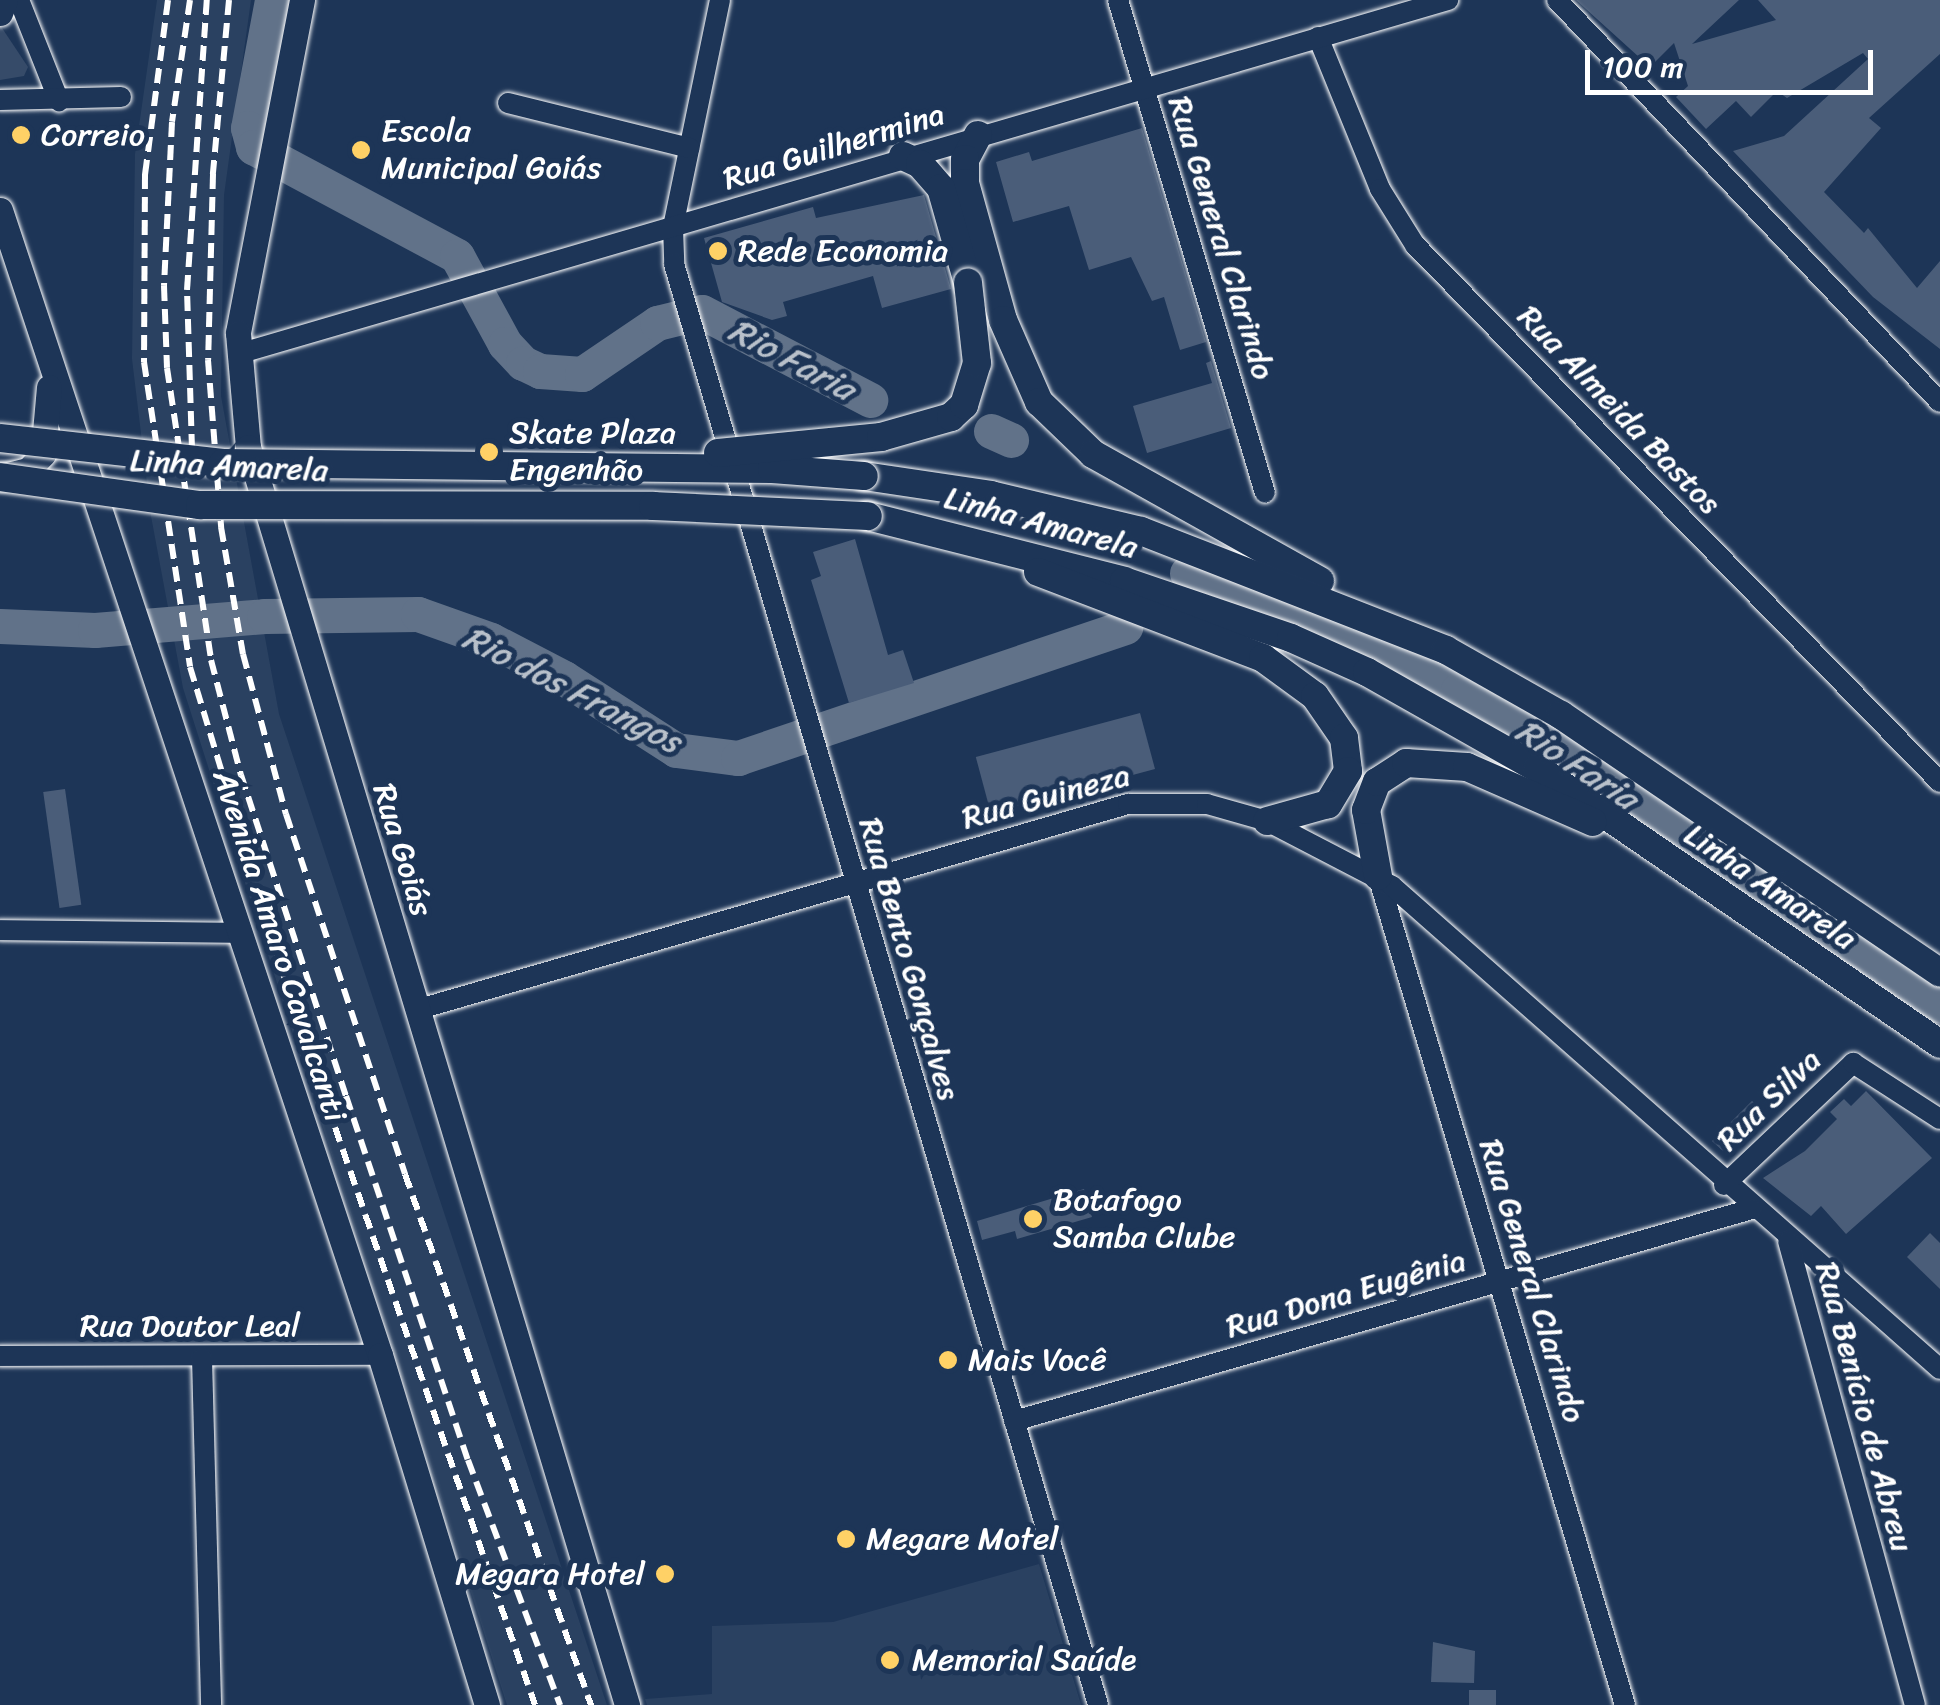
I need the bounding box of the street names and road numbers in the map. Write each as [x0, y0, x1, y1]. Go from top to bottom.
street label: Rua General Clarindo [1160, 91, 1282, 385]
street label: Rua Guilhermina [719, 95, 949, 199]
street label: Rua Almeida Bastos [1509, 297, 1729, 523]
street label: Linha Amarela [129, 442, 329, 490]
street label: Linha Amarela [940, 479, 1142, 567]
street label: Rua Guineza [959, 756, 1133, 838]
street label: Avenida Amaro Cavalcanti [204, 765, 354, 1127]
street label: Rua Goiás [364, 779, 440, 921]
street label: Rua Bento Gonçalves [850, 813, 968, 1105]
street label: Linha Amarela [1677, 816, 1863, 958]
street label: Rua Silva [1709, 1041, 1829, 1159]
street label: Rua General Clarindo [1471, 1134, 1593, 1428]
street label: Rua Dona Eugênia [1222, 1241, 1470, 1347]
street label: Rua Benício de Abreu [1807, 1257, 1921, 1557]
street label: Rua Doutor Leal [79, 1307, 301, 1345]

